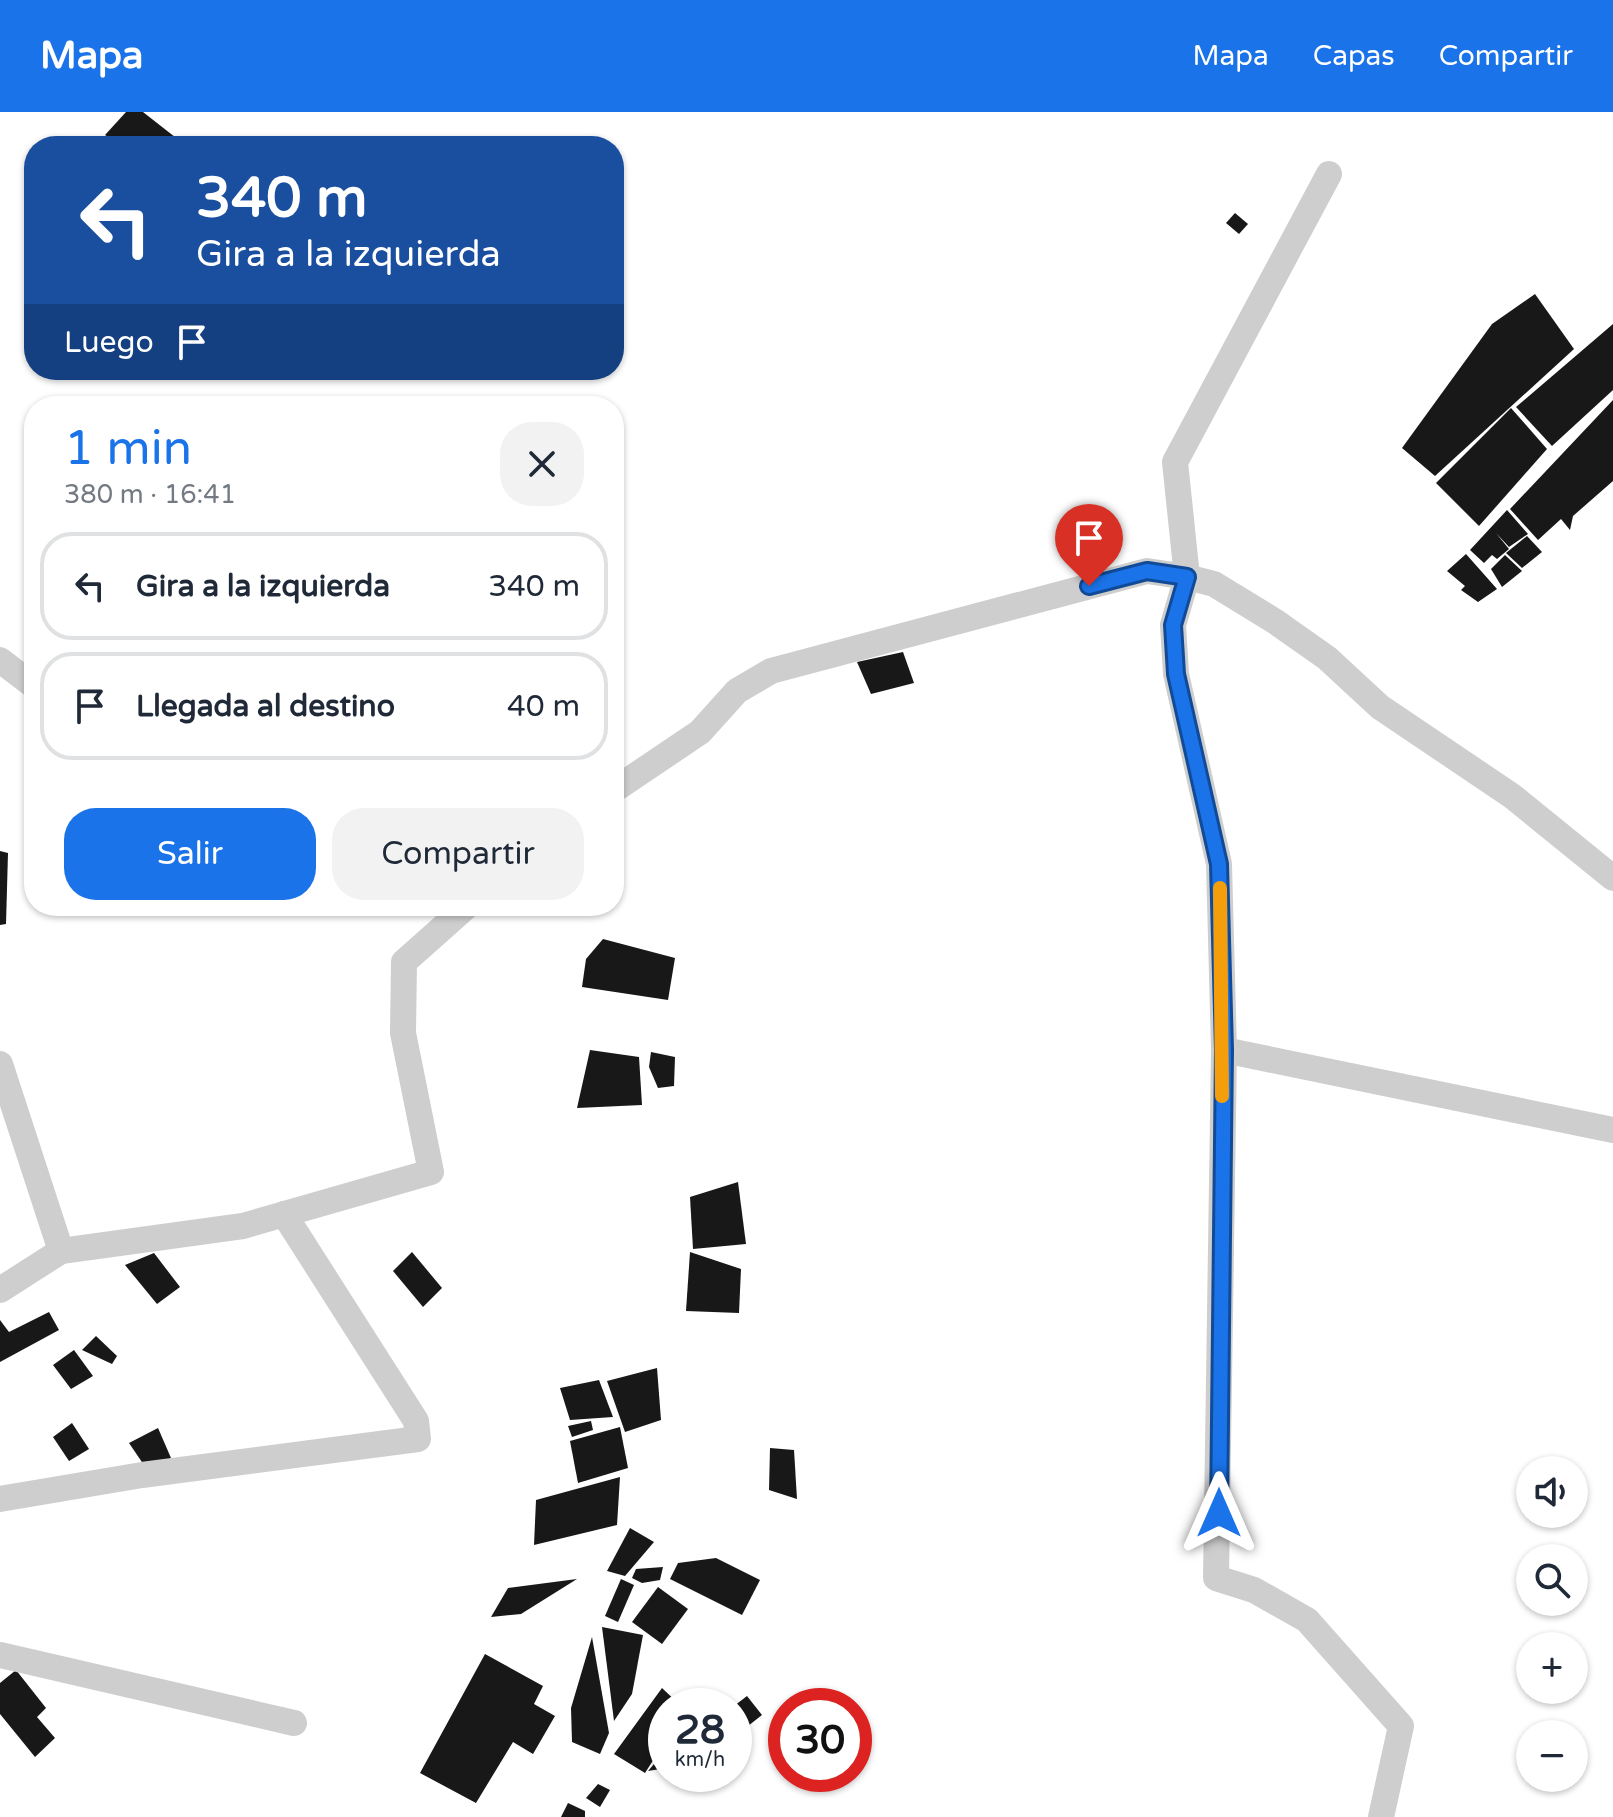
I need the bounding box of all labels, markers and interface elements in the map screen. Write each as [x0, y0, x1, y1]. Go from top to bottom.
text: Mapa [40, 33, 143, 79]
text: Mapa [1192, 39, 1269, 73]
text: Capas [1313, 39, 1395, 73]
text: Compartir [1439, 39, 1573, 73]
text: 340 m [196, 165, 367, 232]
icon: left [64, 168, 168, 272]
text: Gira a la izquierda [196, 233, 501, 276]
icon: arrive [170, 320, 214, 364]
text: Luego [64, 324, 154, 361]
text: 1 min [64, 420, 192, 478]
button: close [500, 422, 584, 506]
text: 380 m · 16:41 [64, 479, 236, 510]
pin [1055, 504, 1123, 586]
icon: arrive [1067, 516, 1111, 560]
icon: left [68, 564, 112, 608]
text: Gira a la izquierda [136, 568, 390, 605]
text: 340 m [488, 568, 580, 605]
icon: arrive [68, 684, 112, 728]
text: Llegada al destino [136, 688, 395, 725]
text: 40 m [507, 688, 580, 725]
button: Salir [64, 808, 316, 900]
button: Compartir [332, 808, 584, 900]
map controls [1516, 1456, 1588, 1792]
button: sound [1516, 1456, 1588, 1528]
position arrow [1177, 1471, 1261, 1555]
button: search [1516, 1544, 1588, 1616]
button: + [1516, 1632, 1588, 1704]
speed limit sign: 30 [768, 1688, 872, 1792]
text: 28 [675, 1706, 725, 1754]
button: − [1516, 1720, 1588, 1792]
text: km/h [675, 1748, 725, 1772]

